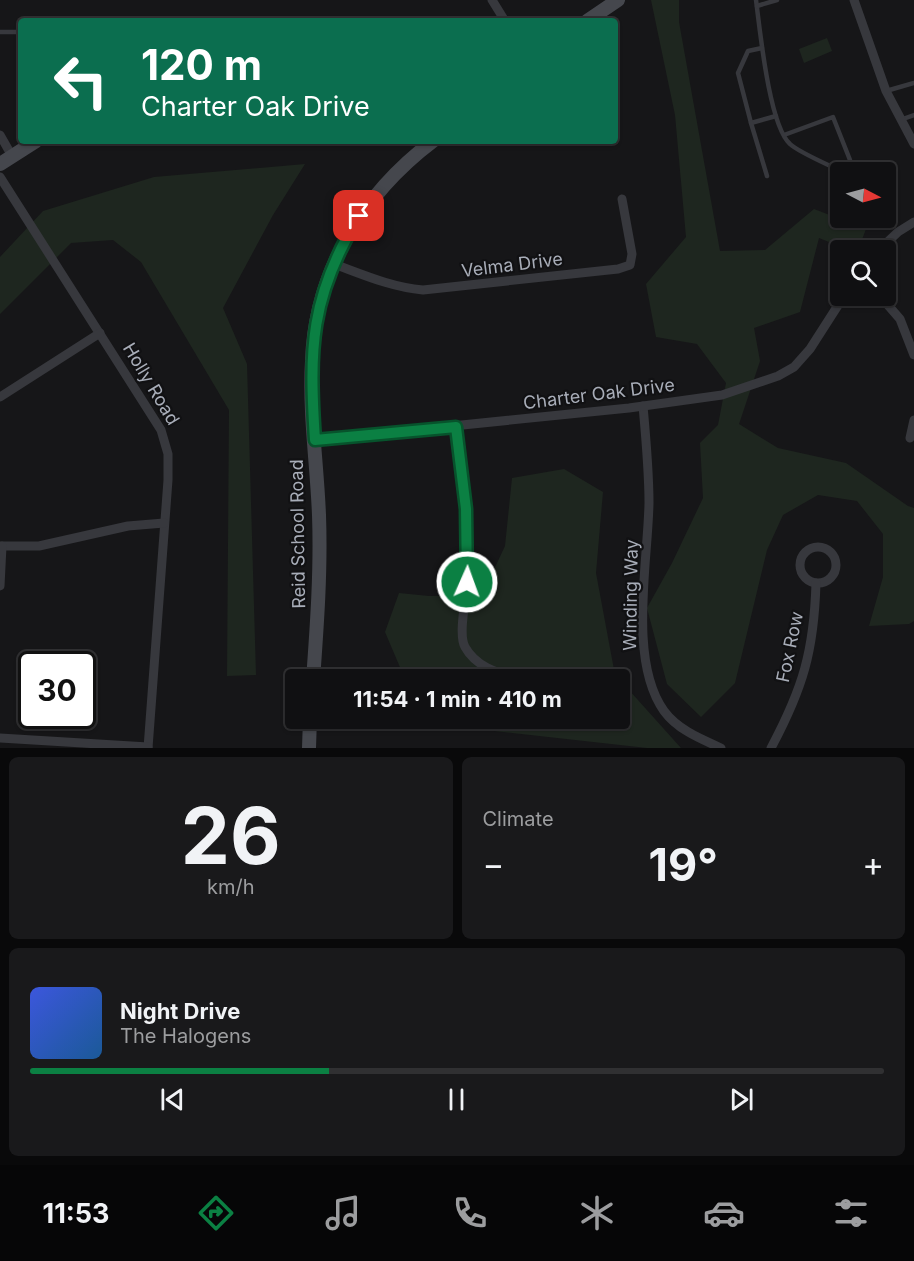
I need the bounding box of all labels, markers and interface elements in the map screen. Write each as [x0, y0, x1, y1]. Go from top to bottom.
text: 120 m [141, 39, 262, 90]
icon: left [42, 42, 120, 120]
text: Charter Oak Drive [141, 90, 370, 123]
north arrow [830, 162, 896, 228]
map controls [830, 162, 896, 306]
pin [333, 190, 384, 241]
icon: arrive [342, 199, 375, 232]
button: search [830, 240, 896, 306]
street label: Velma Drive [460, 248, 564, 281]
street label: Holly Road [119, 339, 184, 428]
street label: Charter Oak Drive [522, 374, 676, 413]
street label: Reid School Road [286, 459, 309, 609]
street label: Winding Way [619, 539, 642, 651]
position arrow [435, 550, 499, 614]
street label: Fox Row [772, 609, 807, 684]
speed limit sign: 30 [18, 651, 96, 729]
text: 11:54 · 1 min · 410 m [353, 686, 562, 712]
text: 26 [181, 788, 281, 883]
text: Climate [483, 807, 554, 831]
text: 19° [649, 837, 718, 892]
text: − [483, 844, 504, 884]
text: + [862, 844, 884, 884]
text: km/h [207, 875, 255, 899]
text: Night Drive [120, 998, 240, 1024]
text: The Halogens [120, 1024, 251, 1048]
icon: previous [156, 1083, 189, 1116]
icon: pause [440, 1083, 473, 1116]
icon: next [725, 1083, 758, 1116]
icon: directions [195, 1192, 237, 1234]
icon: music [322, 1192, 364, 1234]
icon: phone [449, 1192, 491, 1234]
icon: climate [576, 1192, 618, 1234]
icon: car [703, 1192, 745, 1234]
icon: filters [830, 1192, 872, 1234]
text: 11:53 [43, 1197, 110, 1230]

